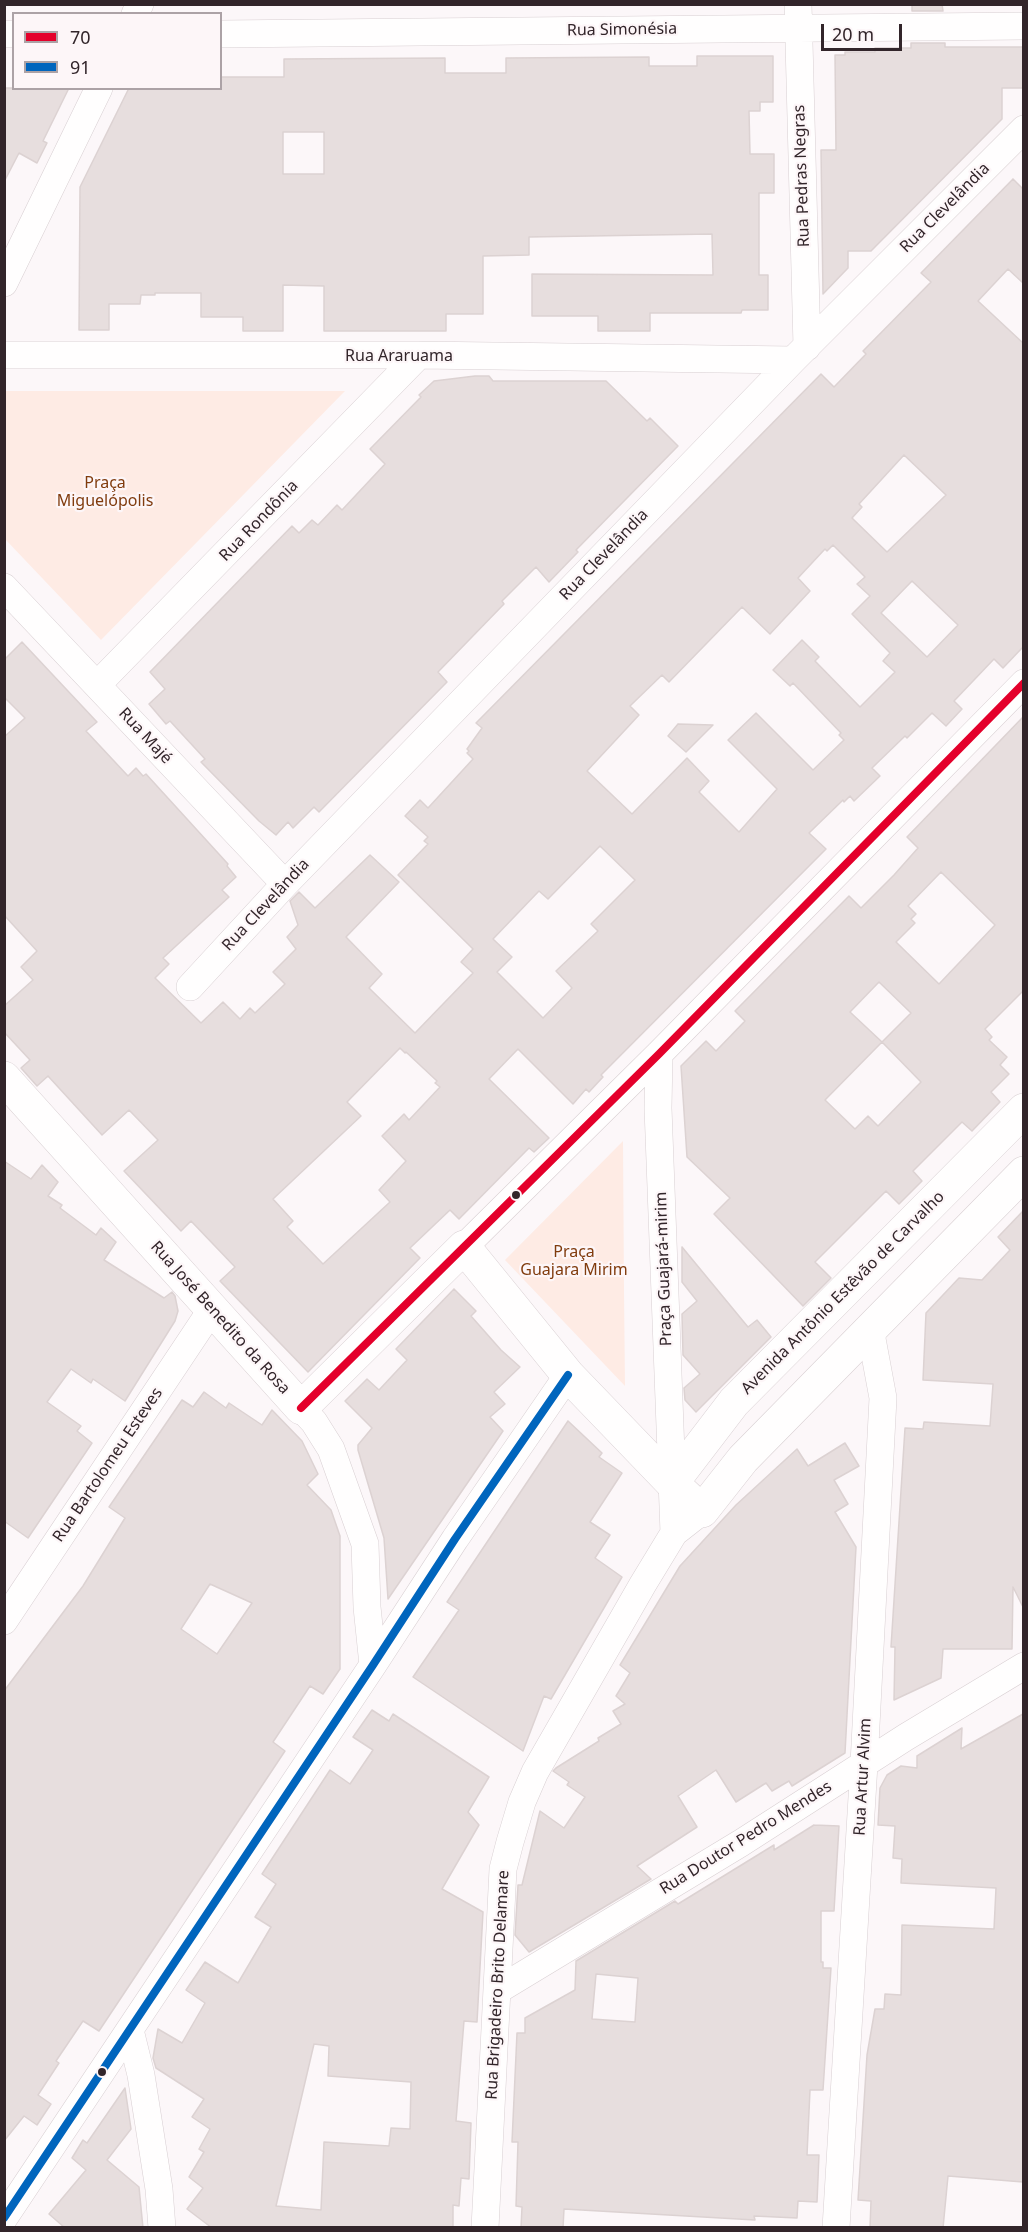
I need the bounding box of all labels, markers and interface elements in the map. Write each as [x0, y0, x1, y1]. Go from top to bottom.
legend [12, 12, 222, 90]
scale bar [824, 12, 905, 50]
street label: Rua Simonésia [567, 19, 677, 41]
text: 20 m [832, 22, 874, 46]
text: 70 [70, 25, 91, 49]
text: 91 [70, 55, 91, 79]
street label: Rua Pedras Negras [790, 104, 814, 248]
street label: Rua Clevelândia [896, 159, 994, 257]
street label: Rua Araruama [345, 346, 453, 366]
park label: Praça Miguelópolis [57, 473, 153, 511]
street label: Rua Rondônia [216, 477, 302, 565]
street label: Rua Clevelândia [556, 506, 652, 604]
street label: Rua Majé [114, 704, 176, 768]
street label: Rua Clevelândia [218, 855, 314, 955]
street label: Avenida Antônio Estêvão de Carvalho [737, 1187, 949, 1399]
unlabelled marker [510, 1189, 522, 1201]
street label: Praça Guajará-mirim [652, 1191, 676, 1347]
street label: Rua José Benedito da Rosa [146, 1238, 294, 1398]
park label: Praça Guajara Mirim [520, 1242, 628, 1280]
street label: Rua Bartolomeu Esteves [49, 1384, 167, 1546]
street label: Rua Artur Alvim [850, 1718, 876, 1836]
street label: Rua Doutor Pedro Mendes [657, 1777, 835, 1899]
street label: Rua Brigadeiro Brito Delamare [482, 1870, 514, 2100]
unlabelled marker [96, 2066, 108, 2078]

